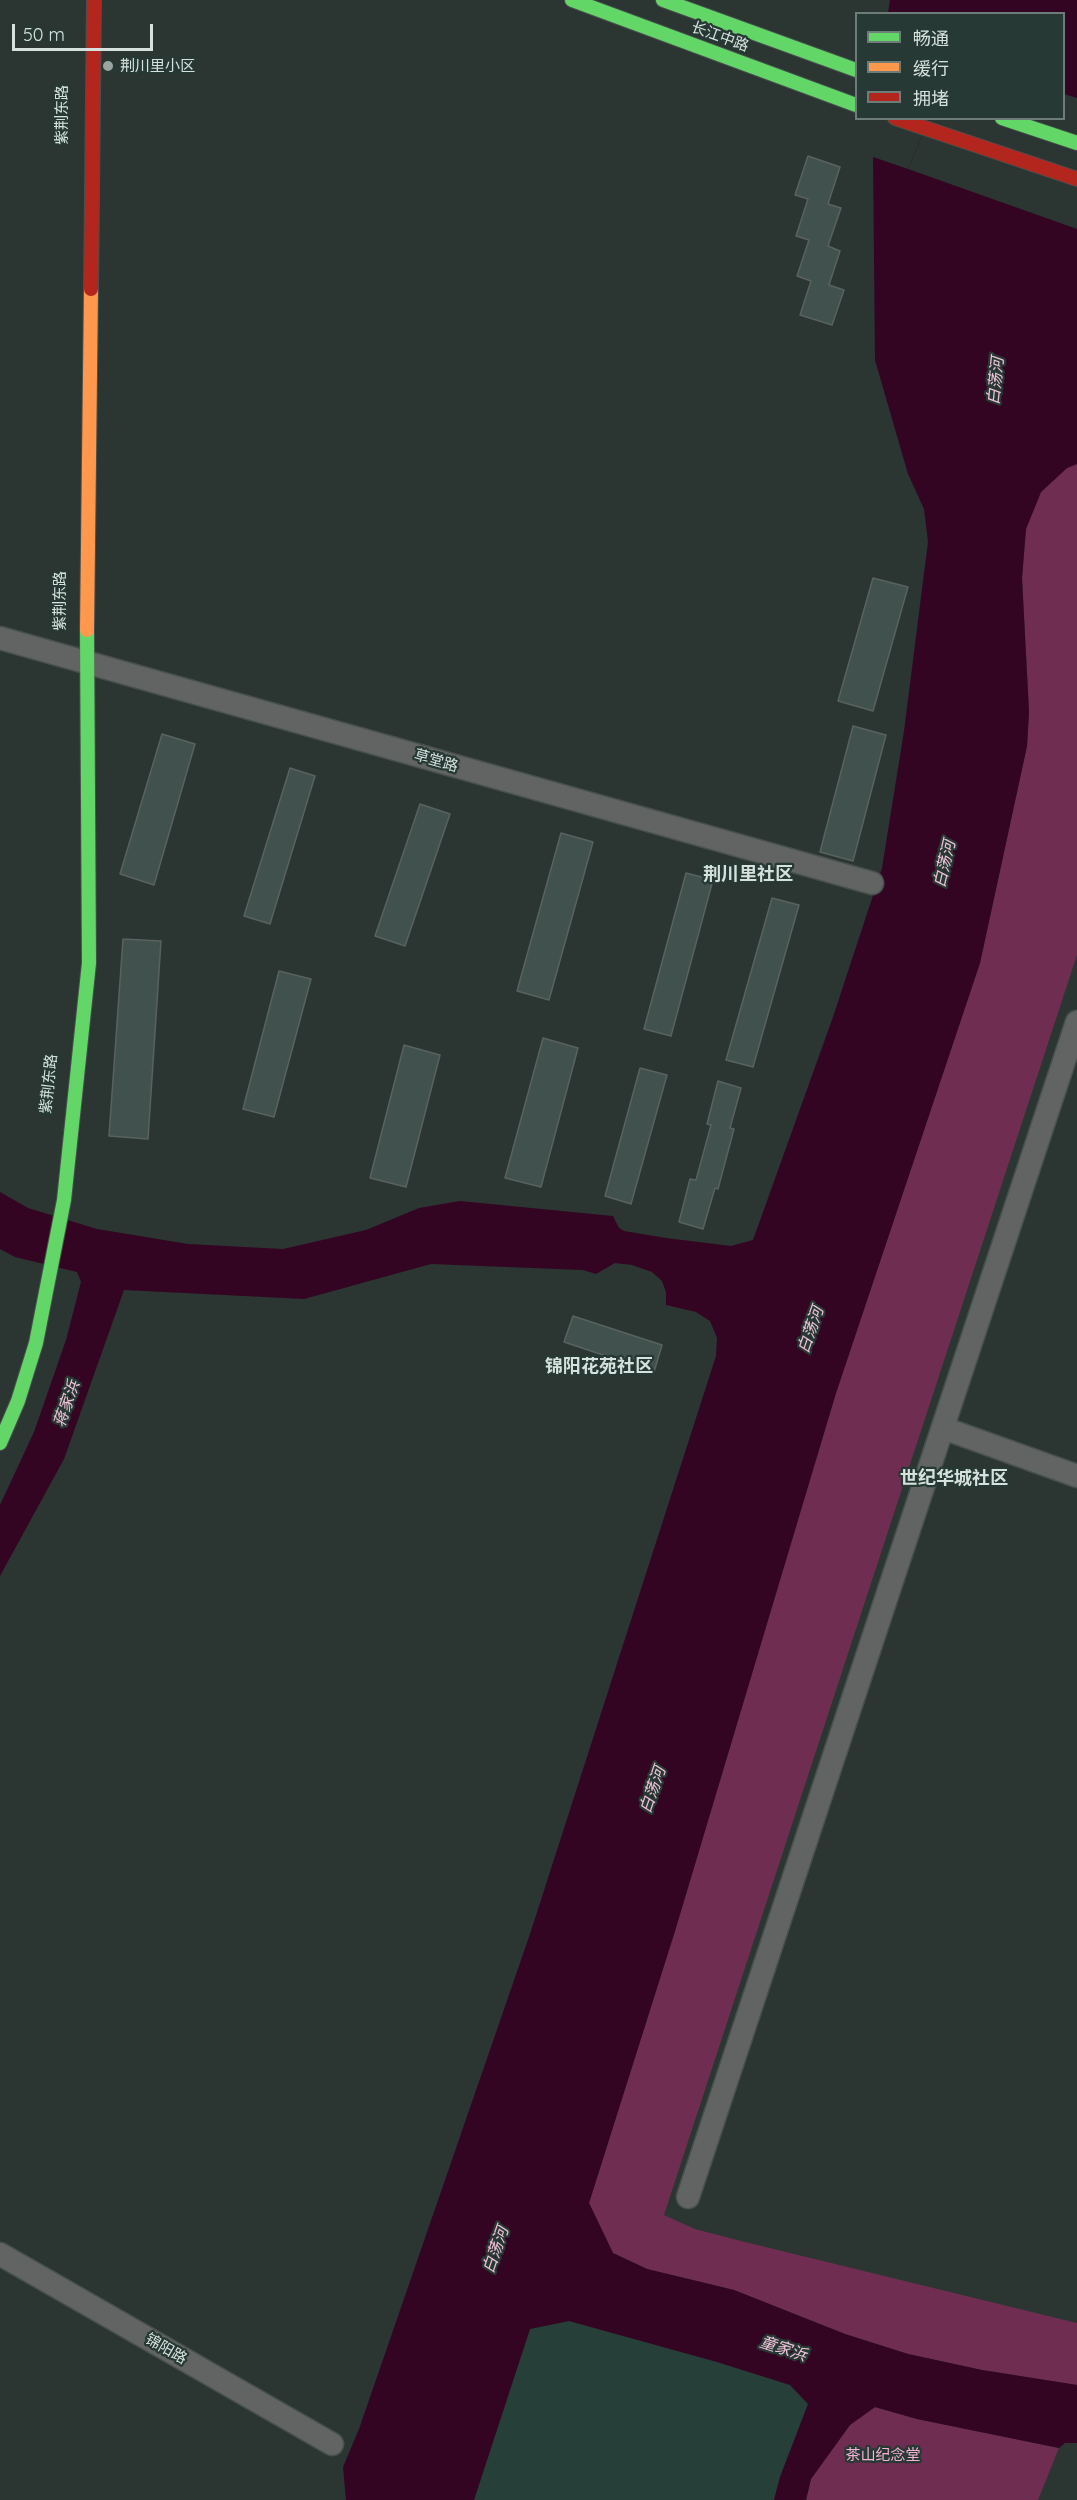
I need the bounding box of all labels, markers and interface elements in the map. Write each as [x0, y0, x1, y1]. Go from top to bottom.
scale bar [15, 12, 156, 50]
legend [855, 12, 1065, 120]
street label: 长江中路 [689, 18, 751, 56]
text: 50 m [23, 23, 65, 46]
text: 畅通 [913, 27, 949, 50]
place label: 荆川里小区 [120, 57, 195, 75]
text: 缓行 [913, 57, 949, 80]
marker: 荆川里小区 [101, 59, 115, 73]
street label: 紫荆东路 [53, 85, 71, 145]
text: 拥堵 [913, 87, 949, 110]
water label: 白荡河 [984, 356, 1008, 406]
street label: 紫荆东路 [51, 571, 69, 631]
street label: 草堂路 [412, 746, 460, 776]
water label: 白荡河 [930, 838, 960, 890]
district label: 荆川里社区 [703, 864, 793, 886]
street label: 紫荆东路 [37, 1053, 61, 1115]
water label: 白荡河 [794, 1304, 828, 1356]
district label: 锦阳花苑社区 [545, 1356, 653, 1378]
water label: 蒋家浜 [50, 1378, 84, 1430]
district label: 世纪华城社区 [900, 1468, 1008, 1490]
water label: 白荡河 [636, 1764, 670, 1816]
water label: 白荡河 [479, 2224, 513, 2276]
street label: 锦阳路 [142, 2330, 190, 2368]
water label: 童家浜 [757, 2332, 809, 2366]
park label: 茶山纪念堂 [846, 2446, 920, 2464]

